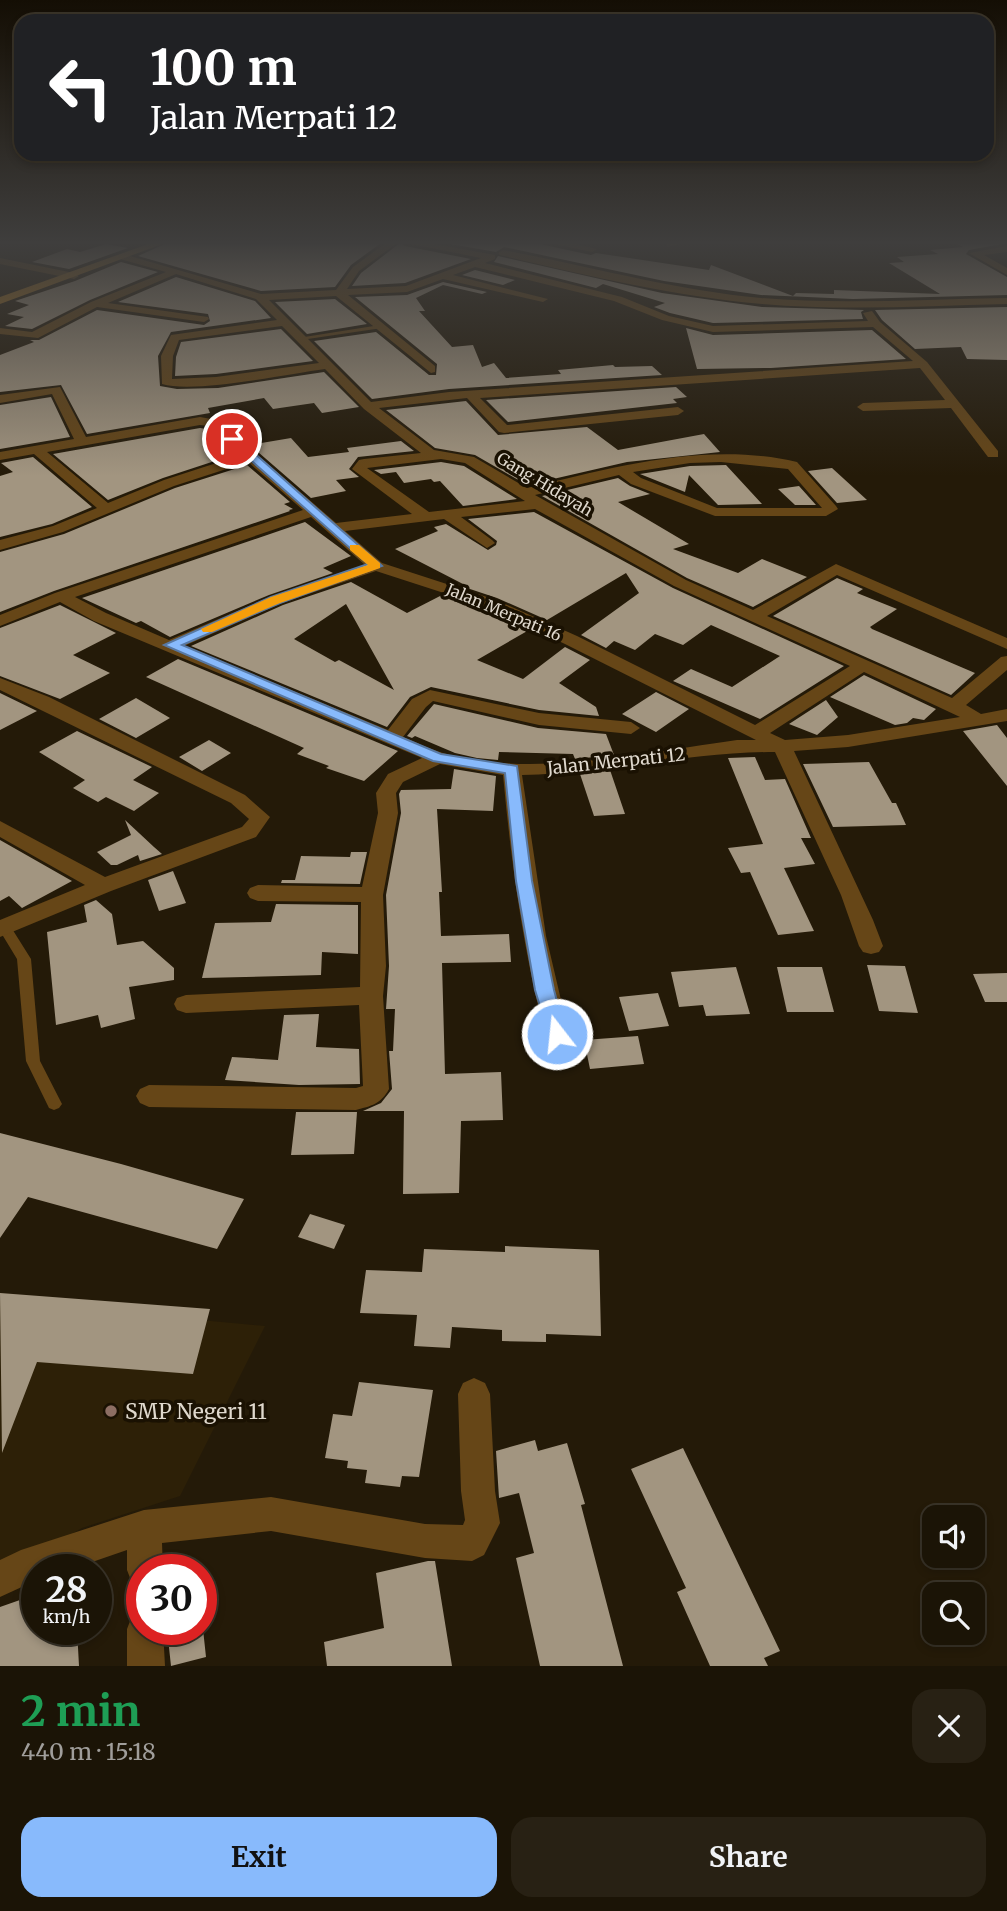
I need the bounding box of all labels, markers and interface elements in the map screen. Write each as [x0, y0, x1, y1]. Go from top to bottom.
text: 100 m [150, 37, 297, 98]
icon: left [35, 42, 126, 133]
text: Jalan Merpati 12 [150, 98, 398, 138]
pin [202, 409, 262, 469]
icon: arrive [213, 420, 251, 458]
street label: Gang Hidayah [493, 448, 597, 521]
street label: Jalan Merpati 16 [442, 578, 565, 645]
street label: Jalan Merpati 12 [545, 742, 686, 780]
position arrow [520, 997, 594, 1071]
place label: SMP Negeri 11 [125, 1398, 267, 1425]
marker: SMP Negeri 11 [103, 1403, 119, 1419]
map controls [922, 1505, 985, 1645]
button: sound [922, 1505, 985, 1568]
speed limit sign: 30 [126, 1554, 217, 1645]
text: 28 [45, 1568, 88, 1612]
button: search [922, 1582, 985, 1645]
text: km/h [43, 1605, 90, 1628]
text: 2 min [21, 1685, 141, 1737]
button: close [912, 1689, 986, 1763]
text: 440 m · 15:18 [21, 1737, 156, 1766]
button: Exit [21, 1817, 497, 1897]
button: Share [511, 1817, 986, 1897]

